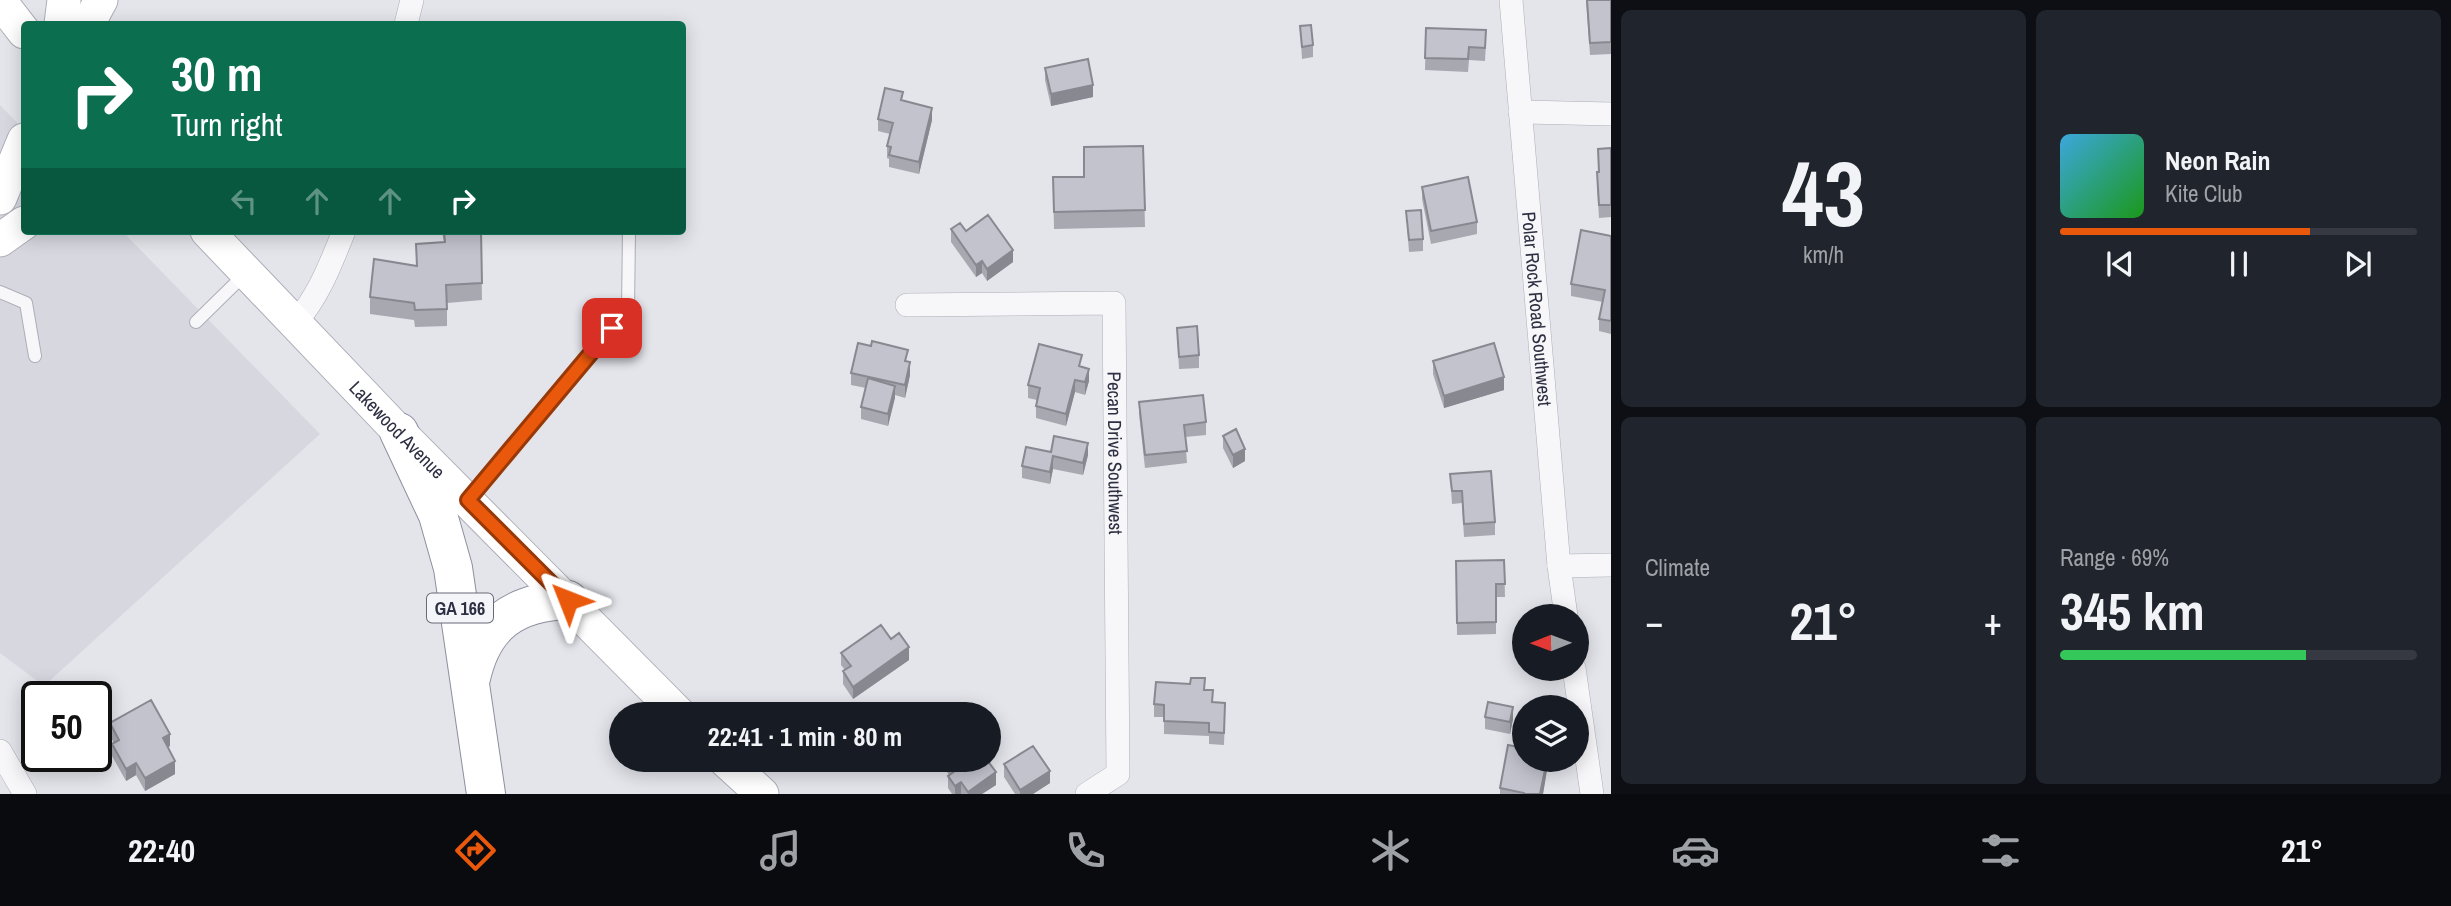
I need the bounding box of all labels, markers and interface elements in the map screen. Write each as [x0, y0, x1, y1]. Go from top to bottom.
text: 30 m [171, 40, 263, 106]
icon: right [56, 49, 147, 140]
text: Turn right [171, 103, 283, 146]
text: 43 [1782, 132, 1865, 254]
text: Neon Rain [2165, 143, 2270, 178]
text: Kite Club [2165, 178, 2243, 209]
icon: left [225, 182, 263, 220]
icon: ahead [298, 182, 336, 220]
icon: ahead [371, 182, 409, 220]
icon: right [444, 182, 482, 220]
street label: Polar Rock Road Southwest [1516, 211, 1558, 408]
text: km/h [1803, 239, 1844, 270]
icon: previous [2101, 245, 2139, 283]
icon: pause [2220, 245, 2258, 283]
icon: next [2339, 245, 2377, 283]
pin [582, 298, 642, 358]
icon: arrive [593, 309, 631, 347]
street label: Pecan Drive Southwest [1102, 371, 1129, 535]
street label: Lakewood Avenue [344, 375, 451, 484]
text: Range · 69% [2060, 542, 2169, 573]
text: Climate [1645, 552, 1710, 583]
position arrow [531, 563, 605, 637]
text: 345 km [2060, 576, 2205, 646]
text: 21° [1789, 586, 1858, 656]
road number: GA 166 [427, 594, 493, 622]
text: − [1645, 596, 1663, 647]
text: + [1984, 596, 2002, 647]
north arrow [1512, 604, 1589, 681]
map controls [1512, 604, 1589, 772]
speed limit sign: 50 [21, 681, 112, 772]
button: layers [1512, 695, 1589, 772]
text: 22:41 · 1 min · 80 m [708, 719, 902, 754]
icon: directions [451, 826, 500, 875]
icon: music [756, 826, 805, 875]
icon: phone [1061, 826, 1110, 875]
icon: climate [1366, 826, 1415, 875]
icon: car [1671, 826, 1720, 875]
icon: filters [1976, 826, 2025, 875]
text: 22:40 [128, 829, 195, 872]
text: 21° [2281, 829, 2323, 872]

